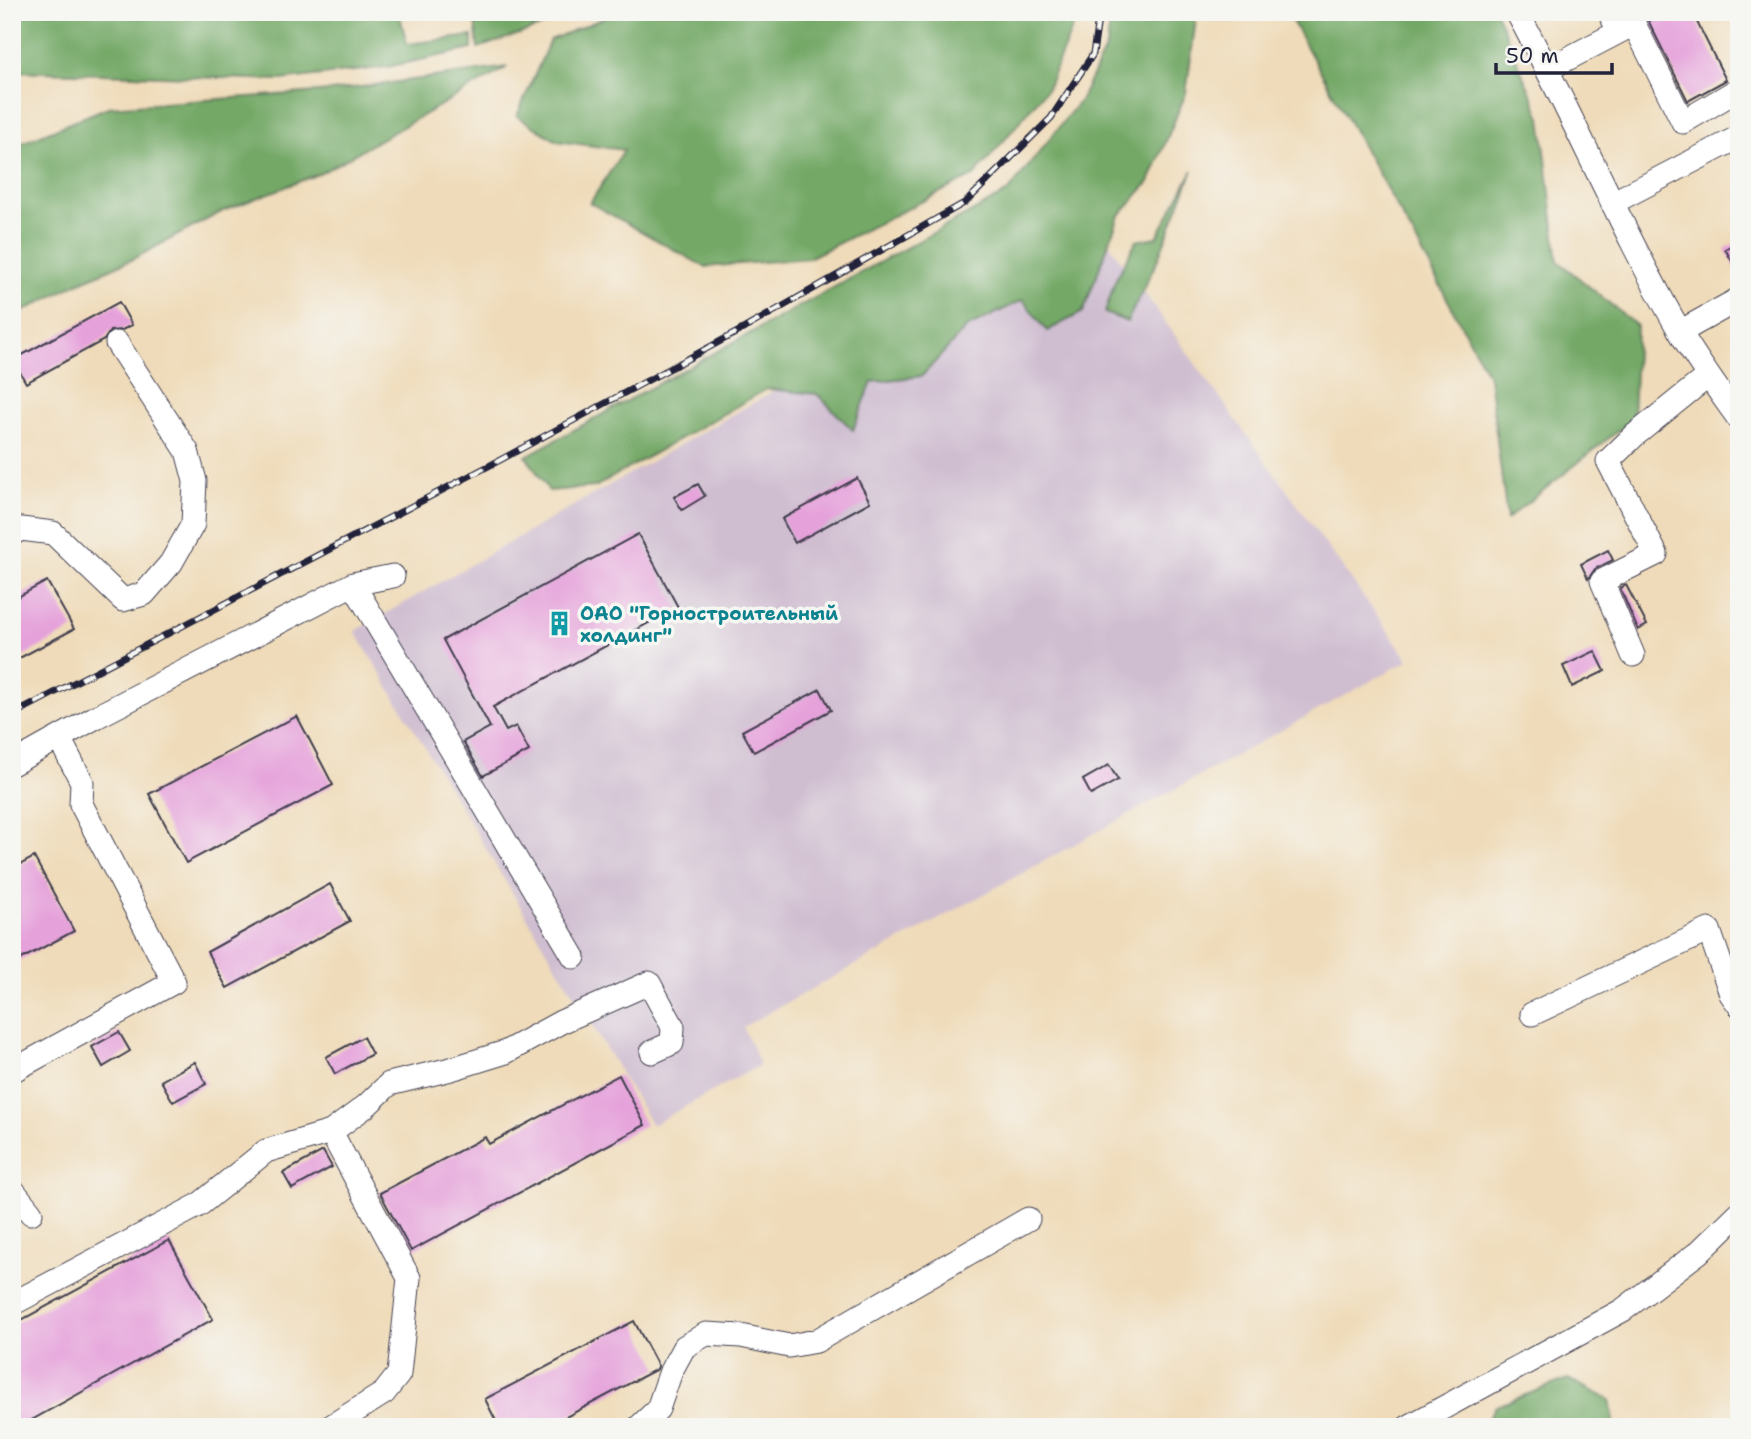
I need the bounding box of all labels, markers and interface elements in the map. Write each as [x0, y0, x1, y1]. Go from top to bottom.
scale bar [1496, 32, 1611, 76]
text: 50 m [1506, 42, 1559, 70]
place label: ОАО "Горностроительный холдинг" [580, 601, 838, 648]
building icon: ОАО "Горностроительный холдинг" [546, 610, 574, 638]

